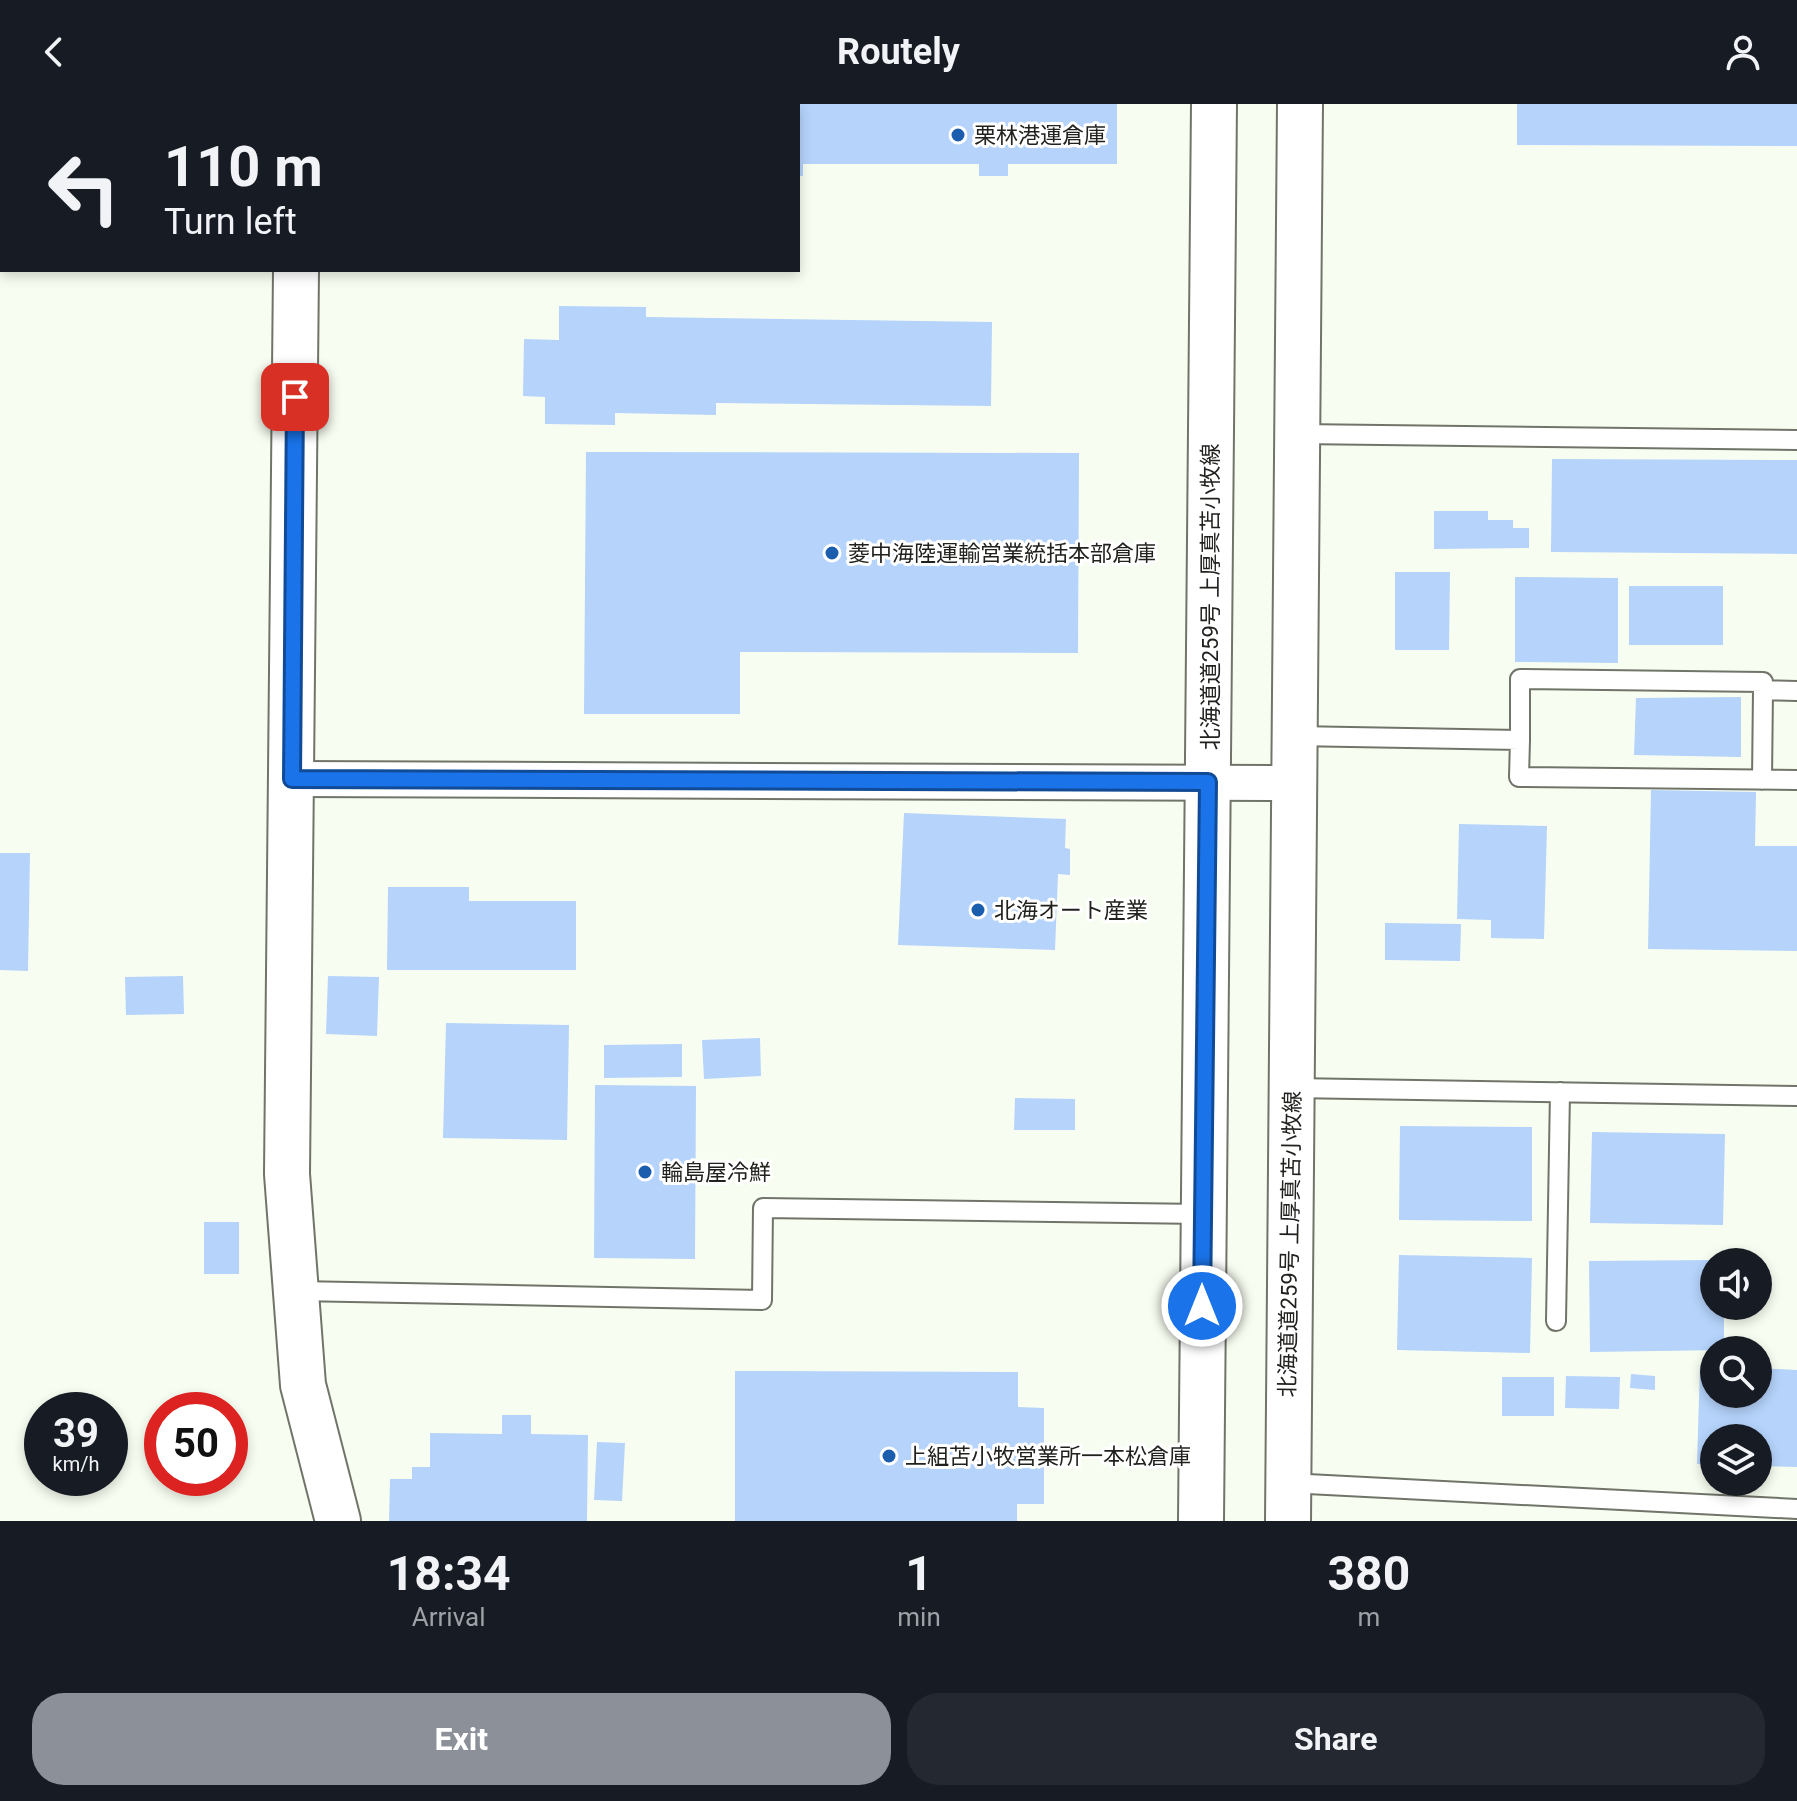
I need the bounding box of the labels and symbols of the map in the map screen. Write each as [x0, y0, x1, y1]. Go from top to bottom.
place label: 栗林港運倉庫 [974, 123, 1106, 148]
marker: 栗林港運倉庫 [949, 126, 967, 144]
pin [261, 363, 329, 431]
street label: 北海道道259号 上厚真苫小牧線 [1198, 444, 1223, 750]
place label: 菱中海陸運輸営業統括本部倉庫 [848, 541, 1156, 566]
marker: 菱中海陸運輸営業統括本部倉庫 [823, 544, 841, 562]
place label: 北海オート産業 [994, 898, 1148, 923]
marker: 北海オート産業 [969, 901, 987, 919]
street label: 北海道道259号 上厚真苫小牧線 [1275, 1091, 1305, 1397]
place label: 輪島屋冷鮮 [661, 1160, 771, 1185]
marker: 輪島屋冷鮮 [636, 1163, 654, 1181]
position arrow [1160, 1264, 1244, 1348]
speed limit sign: 50 [144, 1392, 248, 1496]
place label: 上組苫小牧営業所一本松倉庫 [905, 1444, 1191, 1469]
marker: 上組苫小牧営業所一本松倉庫 [880, 1447, 898, 1465]

